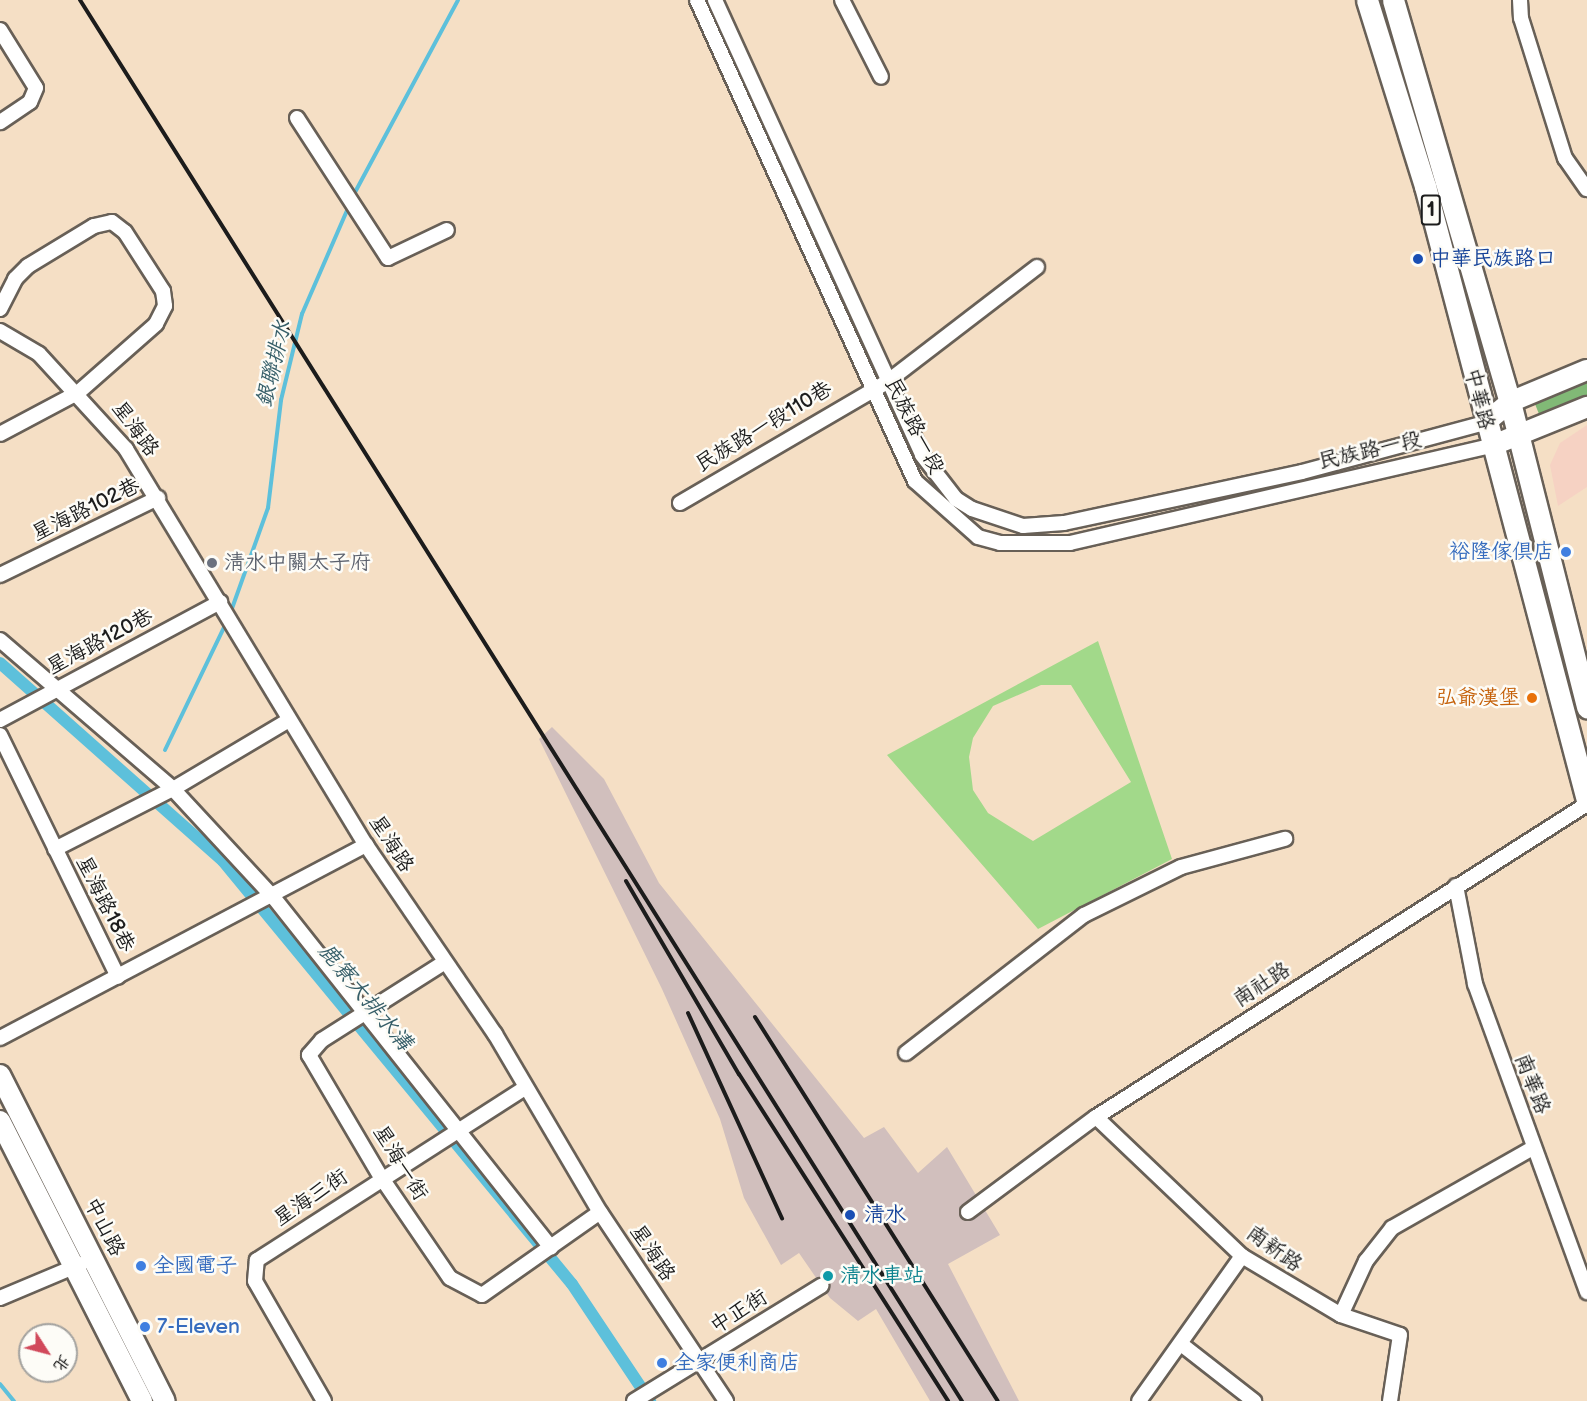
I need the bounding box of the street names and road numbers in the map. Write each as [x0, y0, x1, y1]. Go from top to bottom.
road number: 1 [1420, 193, 1442, 227]
street label: 中華路 [1459, 365, 1499, 433]
street label: 民族路一段 [879, 374, 949, 478]
street label: 民族路一段110巷 [691, 376, 837, 478]
street label: 星海路 [106, 396, 164, 462]
street label: 民族路一段 [1316, 427, 1424, 475]
street label: 星海路102巷 [28, 473, 144, 547]
street label: 星海路120巷 [42, 603, 158, 681]
street label: 星海路 [363, 811, 419, 877]
street label: 星海路18巷 [70, 852, 140, 956]
street label: 南社路 [1229, 957, 1295, 1013]
street label: 南華路 [1509, 1050, 1555, 1118]
street label: 星海一街 [367, 1121, 433, 1205]
street label: 星海三街 [269, 1164, 353, 1232]
street label: 中山路 [78, 1193, 130, 1261]
street label: 星海路 [624, 1220, 680, 1286]
street label: 南新路 [1241, 1220, 1307, 1278]
street label: 中正街 [706, 1285, 772, 1339]

